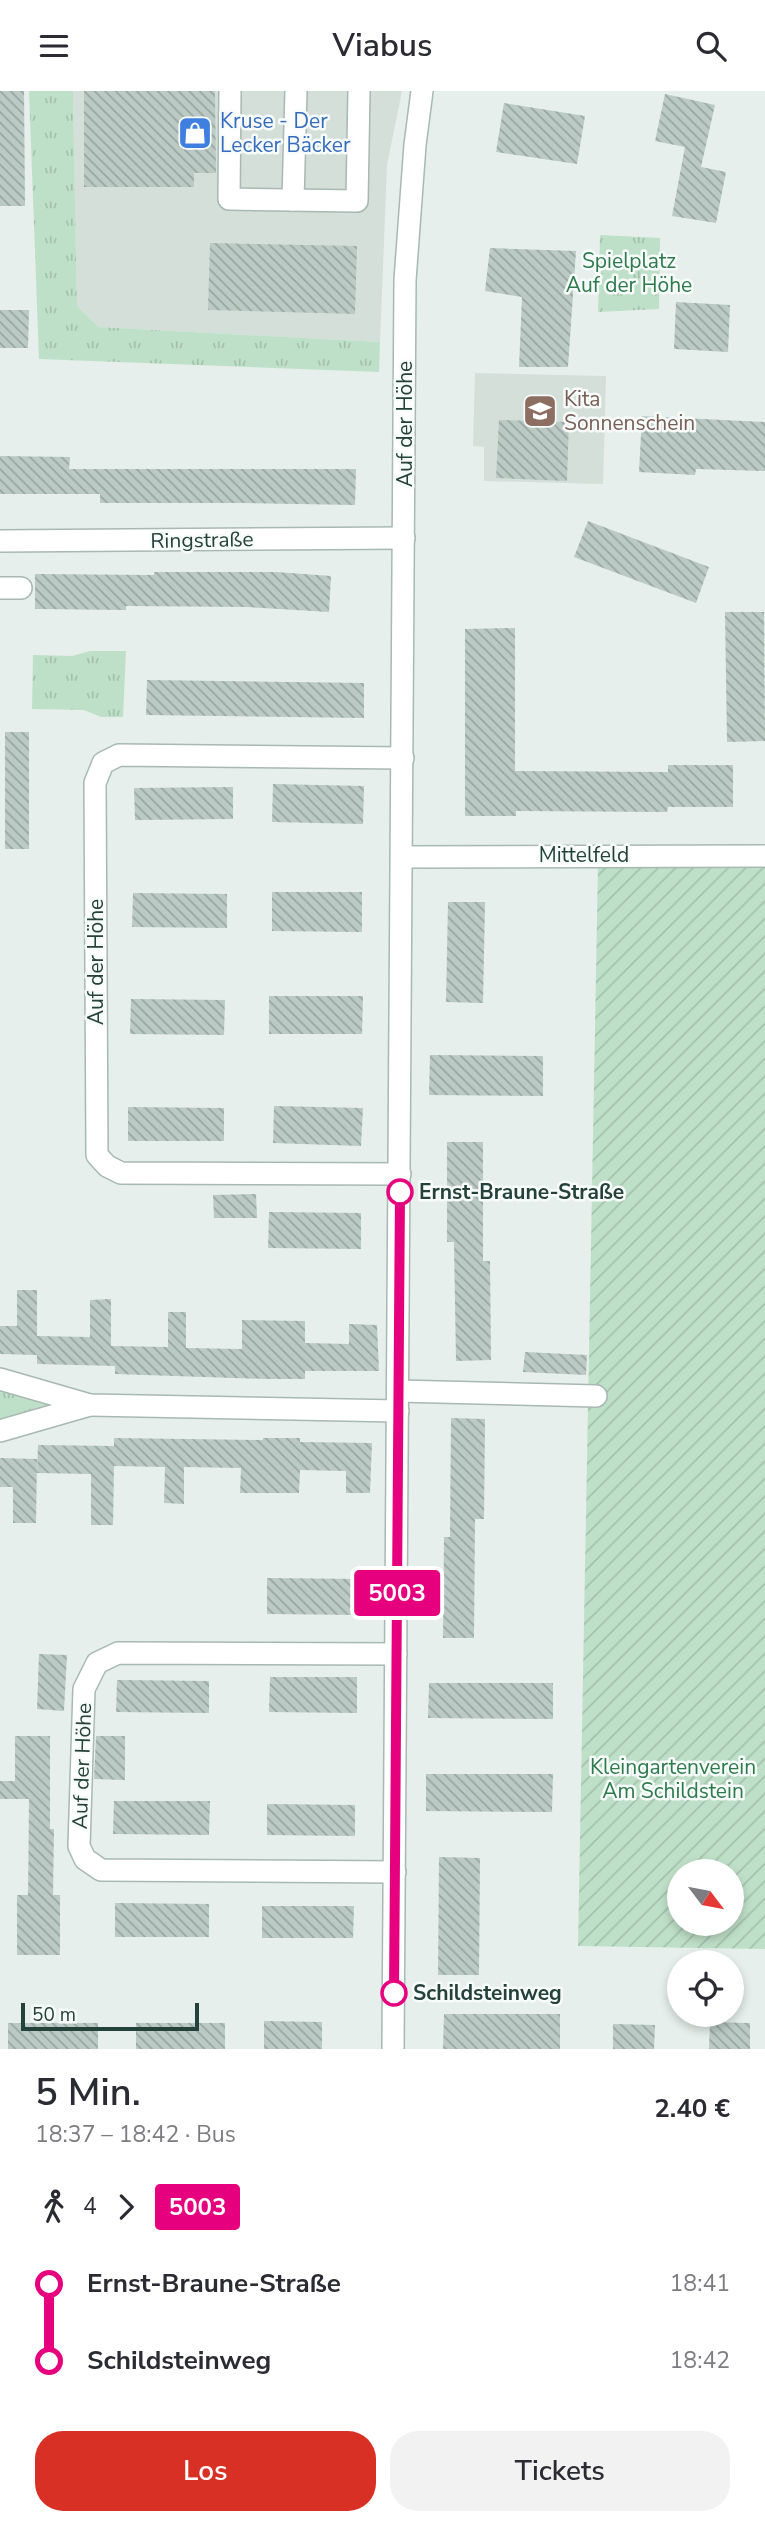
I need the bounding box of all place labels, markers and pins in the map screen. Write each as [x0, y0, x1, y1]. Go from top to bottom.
place label: Kruse - Der Lecker Bäcker [220, 107, 351, 159]
shop icon: Kruse - Der Lecker Bäcker [176, 114, 214, 152]
place label: Kita Sonnenschein [564, 385, 695, 437]
school or university icon: Kita Sonnenschein [521, 392, 559, 430]
place label: Ernst-Braune-Straße [419, 1178, 624, 1206]
marker: Ernst-Braune-Straße [387, 1179, 413, 1205]
place label: Schildsteinweg [413, 1979, 562, 2007]
marker: Schildsteinweg [381, 1980, 407, 2006]

